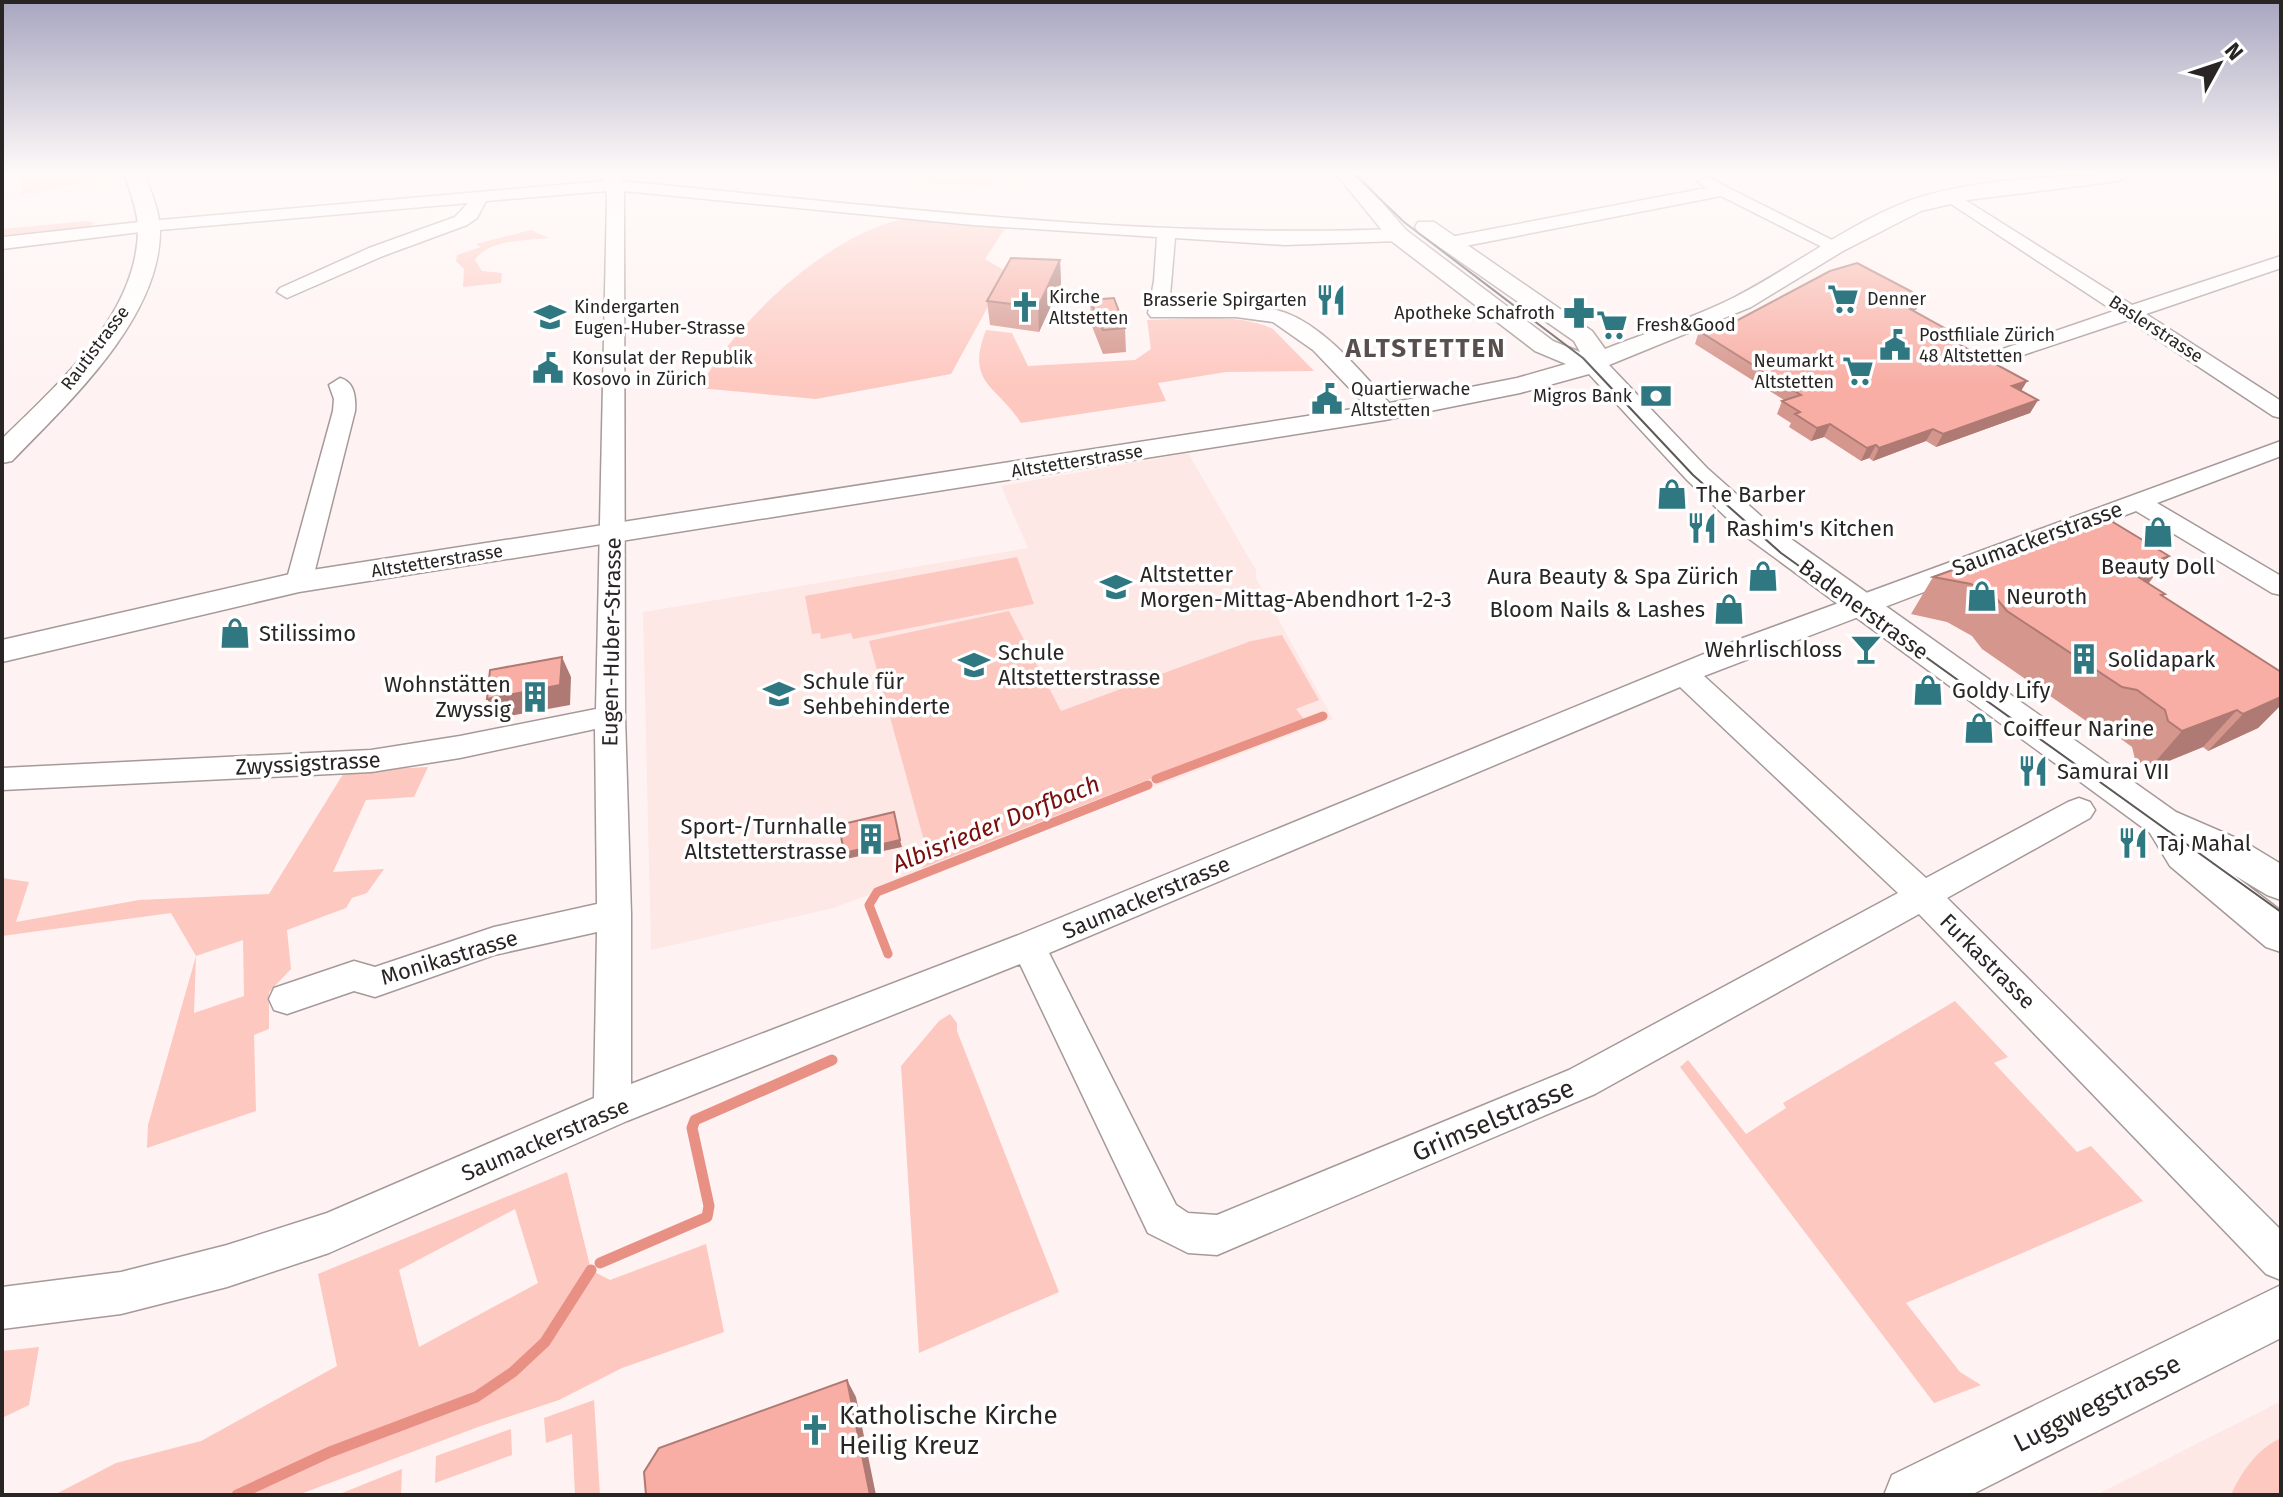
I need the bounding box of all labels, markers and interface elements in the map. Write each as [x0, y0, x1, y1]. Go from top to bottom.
north arrow [2179, 24, 2259, 104]
text: N [2219, 37, 2249, 66]
supermarket icon: Denner [1826, 282, 1860, 316]
restaurant icon: Brasserie Spirgarten [1314, 283, 1348, 317]
place label: Kirche Altstetten [1049, 286, 1129, 329]
place label: Denner [1867, 288, 1926, 310]
place label: Brasserie Spirgarten [1142, 289, 1307, 311]
church icon: Kirche Altstetten [1008, 290, 1042, 324]
street label: Baslerstrasse [2105, 290, 2207, 368]
place label: Kindergarten Eugen-Huber-Strasse [574, 296, 745, 339]
pharmacy icon: Apotheke Schafroth [1562, 296, 1596, 330]
school or university icon: Kindergarten Eugen-Huber-Strasse [533, 300, 567, 334]
street label: Rautistrasse [56, 302, 134, 394]
place label: Apotheke Schafroth [1394, 302, 1555, 324]
supermarket icon: Fresh&Good [1595, 308, 1629, 342]
place label: Fresh&Good [1636, 314, 1736, 336]
place label: Postfiliale Zürich 48 Altstetten [1919, 324, 2055, 367]
public building icon: Postfiliale Zürich 48 Altstetten [1878, 328, 1912, 362]
district label: ALTSTETTEN [1345, 333, 1506, 364]
place label: Konsulat der Republik Kosovo in Zürich [572, 347, 753, 390]
place label: Neumarkt Altstetten [1754, 350, 1834, 393]
public building icon: Konsulat der Republik Kosovo in Zürich [531, 351, 565, 385]
supermarket icon: Neumarkt Altstetten [1841, 354, 1875, 388]
place label: Quartierwache Altstetten [1351, 378, 1470, 421]
bank icon: Migros Bank [1639, 379, 1673, 413]
public building icon: Quartierwache Altstetten [1310, 382, 1344, 416]
place label: Migros Bank [1533, 385, 1633, 407]
street label: Altstetterstrasse [1010, 440, 1144, 482]
shop icon: The Barber [1655, 477, 1689, 511]
place label: The Barber [1696, 481, 1806, 508]
street label: Saumackerstrasse [1948, 495, 2126, 582]
restaurant icon: Rashim's Kitchen [1685, 511, 1719, 545]
place label: Rashim's Kitchen [1726, 515, 1895, 542]
shop icon: Beauty Doll [2141, 515, 2175, 549]
street label: Eugen-Huber-Strasse [596, 537, 627, 747]
street label: Altstetterstrasse [370, 540, 504, 582]
street label: Badenerstrasse [1794, 553, 1934, 665]
place label: Beauty Doll [2101, 553, 2215, 580]
shop icon: Aura Beauty & Spa Zürich [1746, 559, 1780, 593]
place label: Altstetter Morgen-Mittag-Abendhort 1-2-3 [1140, 561, 1452, 613]
place label: Aura Beauty & Spa Zürich [1487, 563, 1739, 590]
school or university icon: Altstetter Morgen-Mittag-Abendhort 1-2-3 [1099, 570, 1133, 604]
shop icon: Neuroth [1965, 579, 1999, 613]
place label: Neuroth [2006, 583, 2087, 610]
shop icon: Bloom Nails & Lashes [1712, 592, 1746, 626]
place label: Bloom Nails & Lashes [1489, 596, 1705, 623]
shop icon: Stilissimo [218, 616, 252, 650]
place label: Stilissimo [259, 620, 356, 647]
bar icon: Wehrlischloss [1849, 632, 1883, 666]
place label: Wehrlischloss [1705, 636, 1842, 663]
place label: Schule Altstetterstrasse [998, 639, 1161, 691]
building icon: Solidapark [2067, 642, 2101, 676]
place label: Solidapark [2108, 646, 2216, 673]
school or university icon: Schule Altstetterstrasse [957, 648, 991, 682]
place label: Schule für Sehbehinderte [803, 668, 950, 720]
place label: Wohnstätten Zwyssig [384, 671, 512, 723]
shop icon: Goldy Lify [1911, 673, 1945, 707]
school or university icon: Schule für Sehbehinderte [762, 677, 796, 711]
place label: Goldy Lify [1952, 677, 2050, 704]
building icon: Wohnstätten Zwyssig [518, 680, 552, 714]
shop icon: Coiffeur Narine [1962, 711, 1996, 745]
place label: Coiffeur Narine [2003, 715, 2154, 742]
street label: Zwyssigstrasse [235, 746, 381, 781]
restaurant icon: Samurai VII [2016, 754, 2050, 788]
place label: Samurai VII [2057, 758, 2170, 785]
water label: Albisrieder Dorfbach [887, 770, 1104, 879]
place label: Sport-/Turnhalle Altstetterstrasse [680, 813, 847, 865]
building icon: Sport-/Turnhalle Altstetterstrasse [854, 822, 888, 856]
restaurant icon: Taj Mahal [2116, 826, 2150, 860]
place label: Taj Mahal [2157, 830, 2251, 857]
street label: Saumackerstrasse [1058, 850, 1234, 945]
street label: Furkastrasse [1934, 908, 2041, 1015]
street label: Monikastrasse [377, 924, 521, 991]
street label: Grimselstrasse [1408, 1072, 1579, 1168]
street label: Saumackerstrasse [457, 1092, 633, 1187]
street label: Luggwegstrasse [2008, 1348, 2186, 1459]
place label: Katholische Kirche Heilig Kreuz [839, 1400, 1058, 1461]
church icon: Katholische Kirche Heilig Kreuz [798, 1413, 832, 1447]

